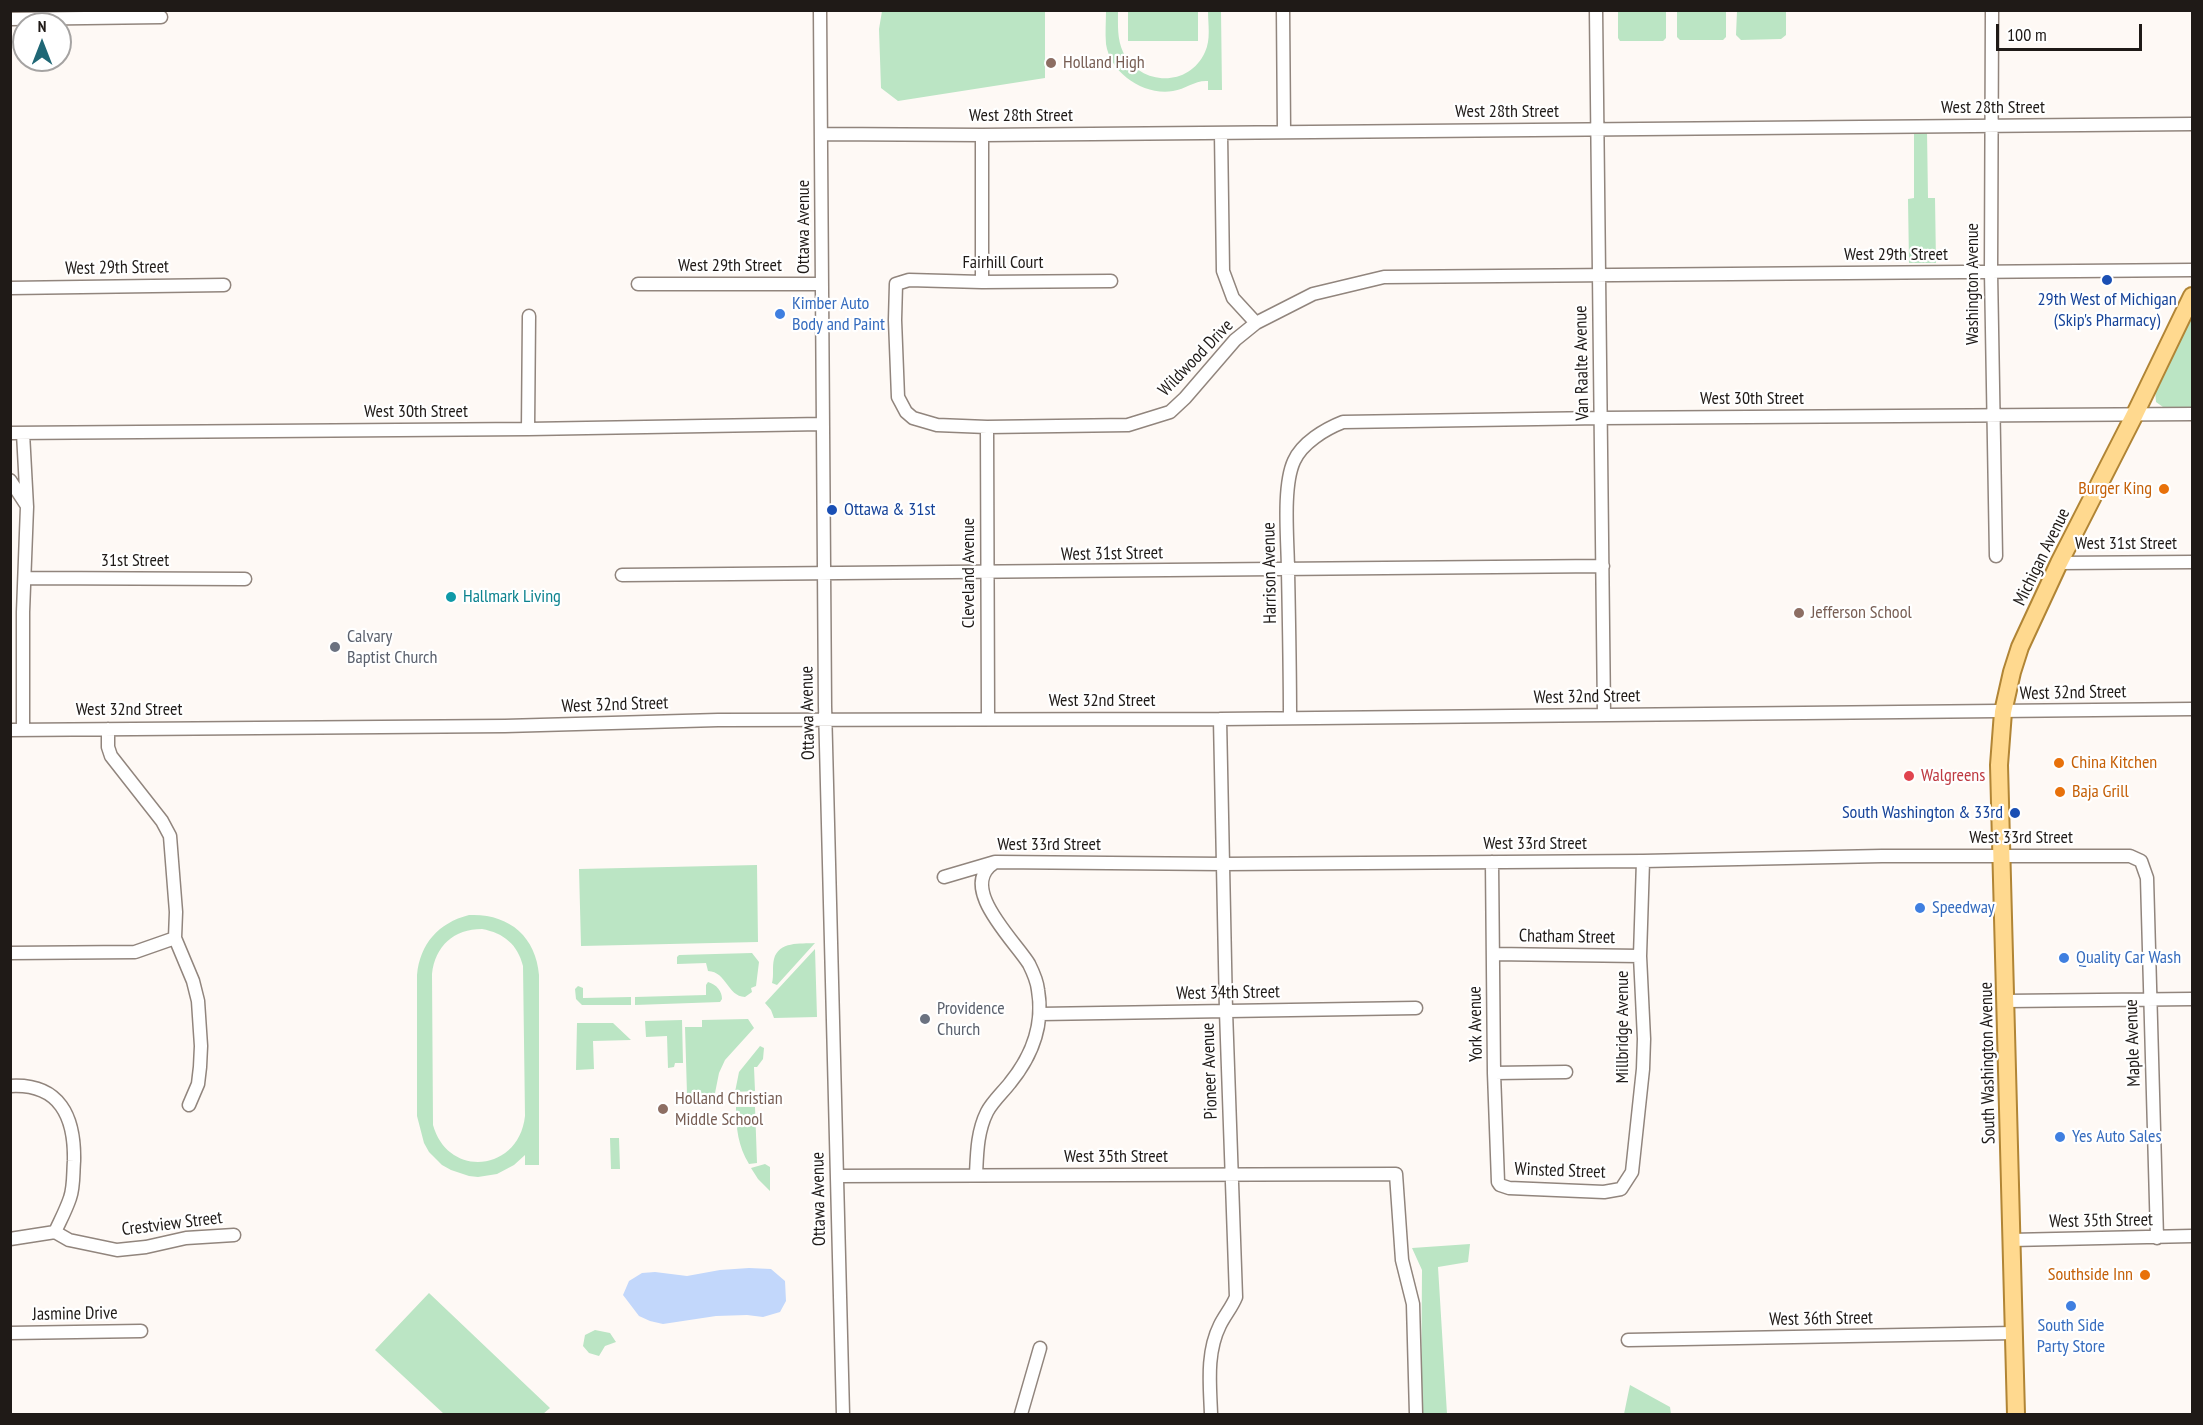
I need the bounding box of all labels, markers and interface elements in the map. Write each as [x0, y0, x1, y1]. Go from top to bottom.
north arrow [12, 12, 72, 72]
scale bar [1999, 12, 2144, 50]
text: N [38, 16, 46, 36]
text: 100 m [2007, 23, 2047, 46]
place label: Holland High [1063, 52, 1145, 74]
marker: Holland High [1044, 56, 1058, 70]
street label: West 28th Street [1941, 97, 2045, 119]
street label: West 28th Street [1455, 101, 1559, 123]
street label: West 28th Street [969, 105, 1073, 127]
street label: Ottawa Avenue [793, 180, 815, 274]
street label: Washington Avenue [1962, 223, 1984, 345]
street label: West 29th Street [1844, 244, 1948, 266]
street label: Fairhill Court [962, 252, 1044, 274]
street label: West 29th Street [678, 255, 782, 277]
street label: West 29th Street [65, 256, 169, 280]
marker: 29th West of Michigan (Skip's Pharmacy) [2100, 273, 2114, 287]
place label: 29th West of Michigan (Skip's Pharmacy) [2037, 289, 2177, 332]
place label: Kimber Auto Body and Paint [792, 293, 885, 336]
street label: Van Raalte Avenue [1570, 305, 1594, 421]
marker: Kimber Auto Body and Paint [773, 307, 787, 321]
street label: Wildwood Drive [1154, 315, 1238, 401]
street label: West 30th Street [1700, 388, 1804, 410]
street label: West 30th Street [364, 401, 468, 423]
place label: Burger King [2078, 478, 2152, 500]
marker: Burger King [2157, 482, 2171, 496]
place label: Ottawa & 31st [844, 499, 935, 521]
marker: Ottawa & 31st [825, 503, 839, 517]
street label: Michigan Avenue [2009, 505, 2075, 609]
street label: Cleveland Avenue [958, 518, 980, 628]
street label: Harrison Avenue [1258, 522, 1282, 624]
street label: West 31st Street [2075, 533, 2177, 555]
street label: West 31st Street [1061, 542, 1163, 566]
street label: 31st Street [101, 550, 169, 572]
place label: Hallmark Living [463, 586, 561, 608]
marker: Hallmark Living [444, 590, 458, 604]
place label: Jefferson School [1811, 602, 1912, 624]
marker: Jefferson School [1792, 606, 1806, 620]
place label: Calvary Baptist Church [347, 626, 437, 668]
marker: Calvary Baptist Church [328, 640, 342, 654]
street label: Ottawa Avenue [796, 666, 820, 760]
street label: West 32nd Street [2019, 681, 2127, 705]
street label: West 32nd Street [1533, 685, 1641, 709]
street label: West 32nd Street [1049, 690, 1155, 712]
street label: West 32nd Street [561, 692, 669, 718]
street label: West 32nd Street [76, 699, 182, 721]
place label: China Kitchen [2071, 752, 2157, 774]
marker: China Kitchen [2052, 756, 2066, 770]
place label: Walgreens [1921, 765, 1985, 787]
marker: Walgreens [1902, 769, 1916, 783]
place label: Baja Grill [2072, 781, 2129, 803]
marker: Baja Grill [2053, 785, 2067, 799]
place label: South Washington & 33rd [1842, 802, 2003, 824]
marker: South Washington & 33rd [2008, 806, 2022, 820]
street label: West 33rd Street [1969, 827, 2073, 849]
street label: West 33rd Street [1483, 833, 1587, 855]
street label: West 33rd Street [997, 834, 1101, 856]
place label: Speedway [1932, 897, 1995, 919]
marker: Speedway [1913, 901, 1927, 915]
street label: Chatham Street [1519, 925, 1615, 949]
place label: Quality Car Wash [2076, 947, 2181, 969]
marker: Quality Car Wash [2057, 951, 2071, 965]
street label: Millbridge Avenue [1612, 971, 1634, 1083]
street label: West 34th Street [1176, 981, 1280, 1005]
street label: South Washington Avenue [1976, 982, 2000, 1144]
street label: York Avenue [1465, 986, 1487, 1062]
place label: Providence Church [937, 998, 1005, 1040]
street label: Maple Avenue [2121, 999, 2145, 1087]
marker: Providence Church [918, 1012, 932, 1026]
street label: Pioneer Avenue [1198, 1022, 1222, 1120]
place label: Holland Christian Middle School [675, 1088, 783, 1130]
marker: Holland Christian Middle School [656, 1102, 670, 1116]
place label: Yes Auto Sales [2072, 1126, 2162, 1148]
marker: Yes Auto Sales [2053, 1130, 2067, 1144]
street label: West 35th Street [1064, 1146, 1168, 1168]
street label: Ottawa Avenue [807, 1152, 831, 1246]
street label: Winsted Street [1514, 1159, 1606, 1183]
street label: Crestview Street [120, 1207, 224, 1241]
street label: West 35th Street [2049, 1209, 2153, 1233]
place label: Southside Inn [2048, 1264, 2133, 1286]
marker: Southside Inn [2138, 1268, 2152, 1282]
marker: South Side Party Store [2064, 1299, 2078, 1313]
street label: Jasmine Drive [32, 1302, 118, 1326]
street label: West 36th Street [1769, 1307, 1873, 1331]
place label: South Side Party Store [2037, 1315, 2105, 1358]

